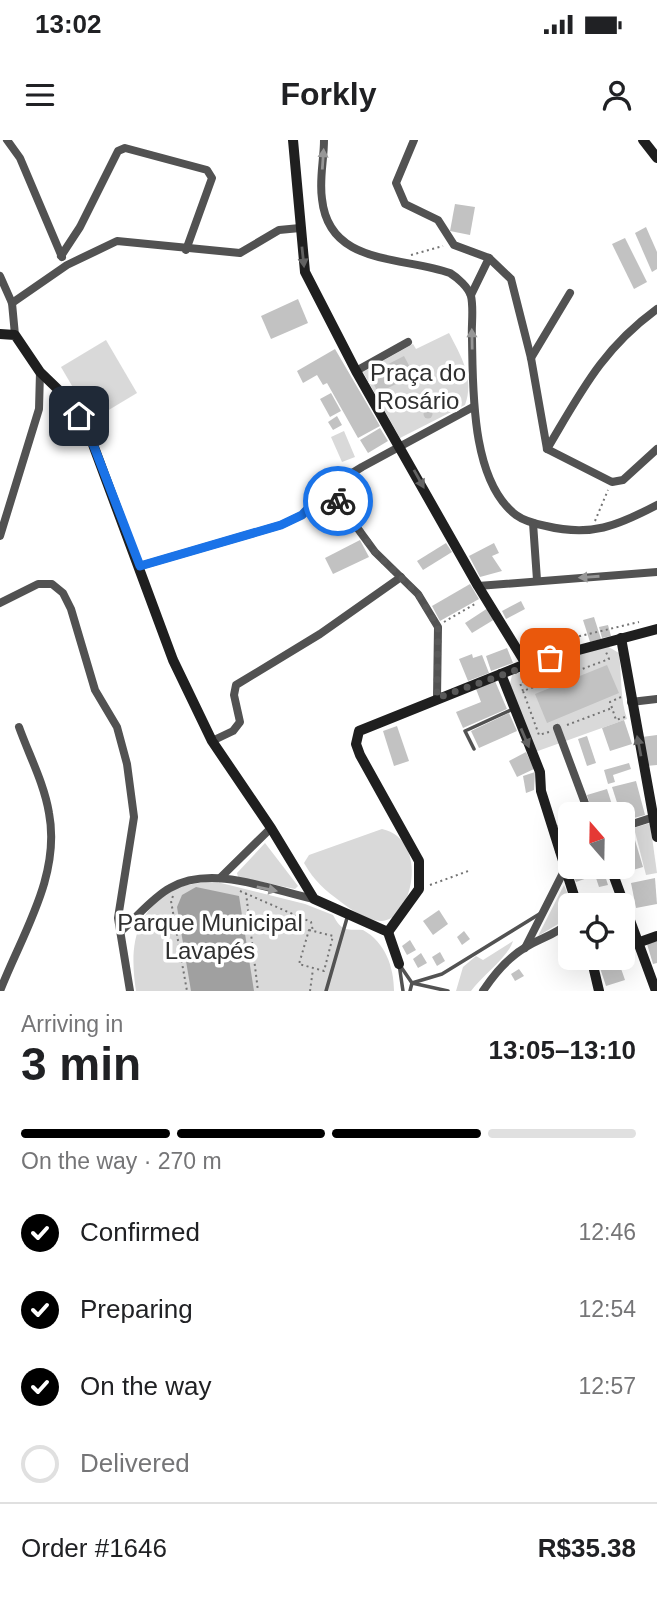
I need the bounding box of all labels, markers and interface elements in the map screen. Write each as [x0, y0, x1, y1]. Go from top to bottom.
text: 13:02 [35, 9, 102, 39]
icon: menu [21, 76, 59, 114]
text: Forkly [280, 76, 377, 112]
icon: person [598, 76, 636, 114]
one-way arrow [318, 147, 329, 169]
one-way arrow [298, 246, 309, 268]
one-way arrow [466, 327, 477, 349]
park label: Praça do Rosário [370, 359, 466, 414]
pin [49, 386, 109, 446]
icon: home [60, 397, 98, 435]
courier [303, 466, 373, 536]
one-way arrow [413, 470, 425, 489]
icon: bike [319, 482, 357, 520]
one-way arrow [578, 571, 600, 582]
pin [520, 628, 580, 688]
icon: bag [531, 639, 569, 677]
one-way arrow [519, 728, 531, 748]
one-way arrow [634, 735, 645, 757]
north arrow [558, 802, 635, 878]
map controls [558, 802, 635, 970]
one-way arrow [256, 883, 278, 894]
button: locate [558, 893, 635, 970]
park label: Parque Municipal Lavapés [117, 909, 303, 964]
text: Arriving in [21, 1011, 123, 1037]
text: 13:05–13:10 [489, 1035, 636, 1065]
text: 3 min [21, 1038, 141, 1090]
text: On the way · 270 m [21, 1148, 222, 1174]
icon: check [21, 1214, 59, 1252]
text: Confirmed [80, 1217, 200, 1247]
text: 12:46 [578, 1219, 636, 1245]
icon: check [21, 1291, 59, 1329]
text: Preparing [80, 1294, 193, 1324]
text: 12:54 [578, 1296, 636, 1322]
icon: check [21, 1368, 59, 1406]
text: On the way [80, 1371, 212, 1401]
text: 12:57 [578, 1373, 636, 1399]
text: Delivered [80, 1448, 190, 1478]
text: Order #1646 [21, 1533, 167, 1563]
text: R$35.38 [538, 1533, 636, 1563]

